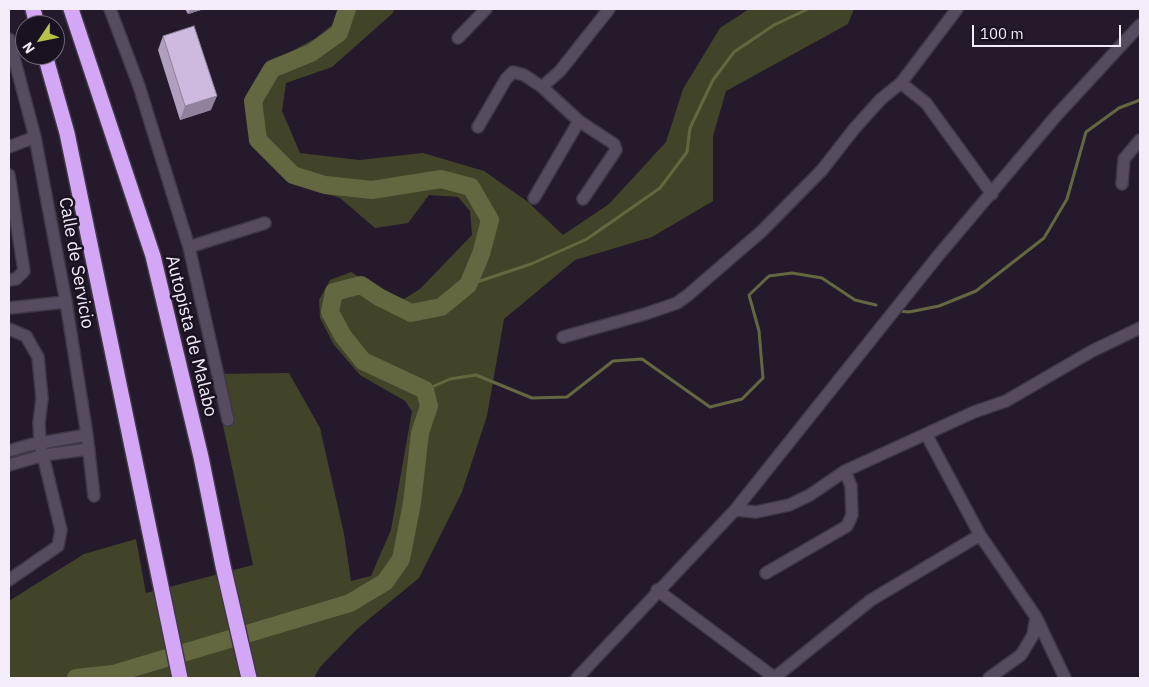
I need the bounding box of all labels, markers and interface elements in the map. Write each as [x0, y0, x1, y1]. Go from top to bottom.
north arrow [15, 15, 65, 65]
scale bar [974, 15, 1123, 47]
text: 100 m [980, 24, 1024, 43]
text: N [18, 39, 39, 57]
street label: Calle de Servicio [54, 195, 98, 331]
street label: Autopista de Malabo [160, 253, 222, 419]

